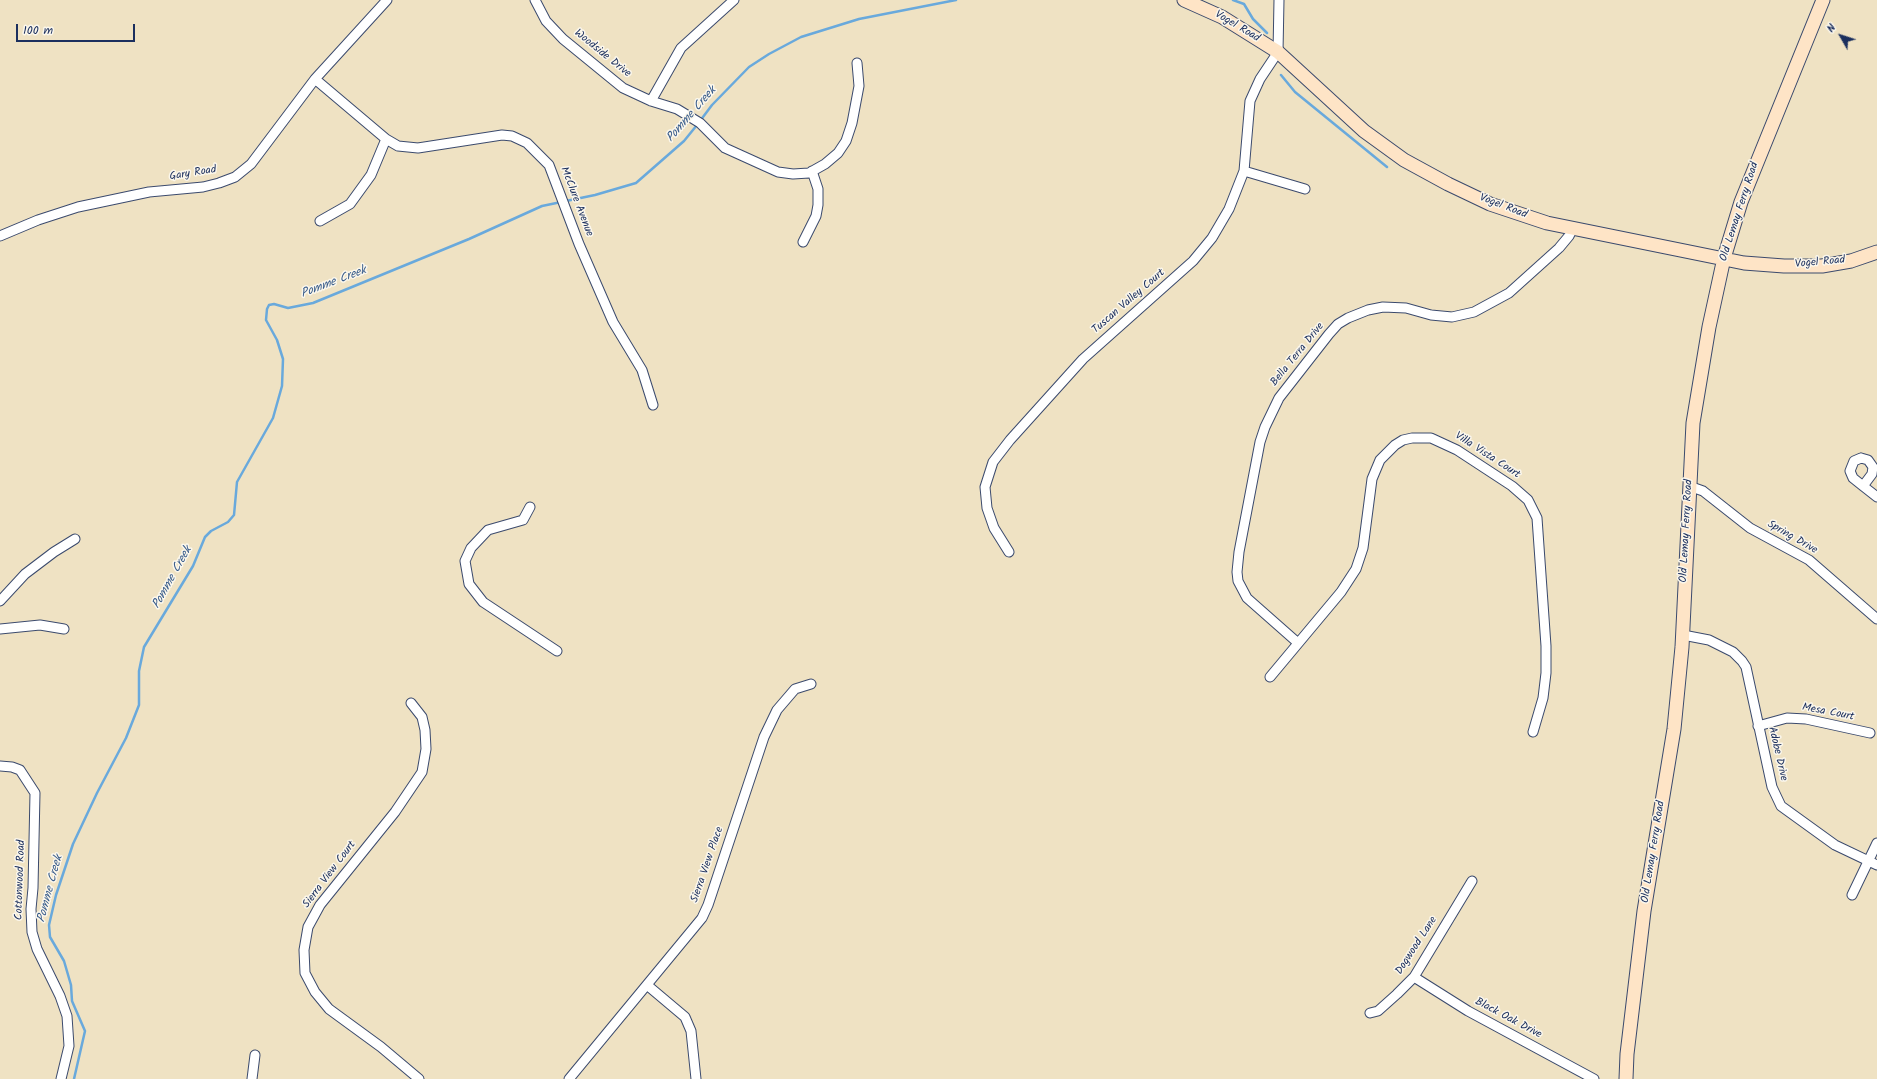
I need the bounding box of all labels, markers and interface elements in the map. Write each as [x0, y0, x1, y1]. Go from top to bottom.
street label: Vogel Road [1212, 8, 1262, 46]
scale bar [18, 16, 137, 42]
north arrow [1821, 16, 1861, 56]
text: N [1822, 20, 1841, 37]
text: 100 m [23, 21, 53, 40]
street label: Woodside Drive [571, 27, 633, 81]
water label: Pomme Creek [664, 84, 720, 146]
street label: Old Lemay Ferry Road [1718, 161, 1762, 263]
street label: Gary Road [169, 164, 217, 184]
street label: McClure Avenue [557, 165, 595, 239]
street label: Vogel Road [1477, 192, 1529, 222]
street label: Vogel Road [1794, 254, 1846, 272]
water label: Pomme Creek [299, 264, 369, 302]
street label: Tuscan Valley Court [1090, 267, 1168, 337]
street label: Bella Terra Drive [1268, 321, 1328, 389]
street label: Villa Vista Court [1452, 430, 1522, 482]
street label: Old Lemay Ferry Road [1678, 479, 1696, 583]
street label: Spring Drive [1765, 518, 1819, 558]
water label: Pomme Creek [150, 544, 196, 612]
street label: Mesa Court [1801, 701, 1855, 725]
street label: Adobe Drive [1764, 726, 1790, 782]
street label: Old Lemay Ferry Road [1639, 800, 1669, 904]
street label: Sierra View Place [689, 825, 727, 905]
street label: Sierra View Court [301, 839, 359, 911]
street label: Cottonwood Road [13, 840, 29, 920]
water label: Pomme Creek [35, 854, 67, 924]
street label: Dogwood Lane [1393, 914, 1441, 978]
street label: Black Oak Drive [1472, 996, 1544, 1042]

